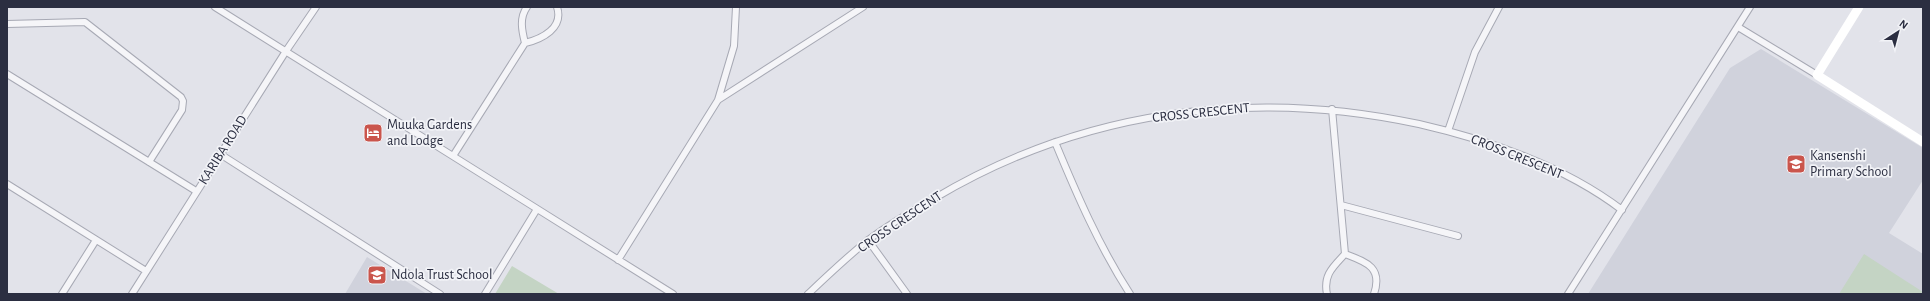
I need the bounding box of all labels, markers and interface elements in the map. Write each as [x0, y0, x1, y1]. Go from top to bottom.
north arrow [1878, 12, 1918, 52]
text: N [1897, 18, 1910, 31]
street label: CROSS CRESCENT [1152, 101, 1251, 125]
street label: KARIBA ROAD [196, 113, 250, 187]
place label: Muuka Gardens and Lodge [387, 118, 472, 148]
hotel icon: Muuka Gardens and Lodge [362, 122, 384, 144]
street label: CROSS CRESCENT [1469, 132, 1565, 182]
place label: Kansenshi Primary School [1810, 149, 1892, 179]
school or university icon: Kansenshi Primary School [1785, 153, 1807, 175]
street label: CROSS CRESCENT [855, 189, 945, 255]
school or university icon: Ndola Trust School [366, 264, 388, 286]
place label: Ndola Trust School [391, 268, 492, 282]

